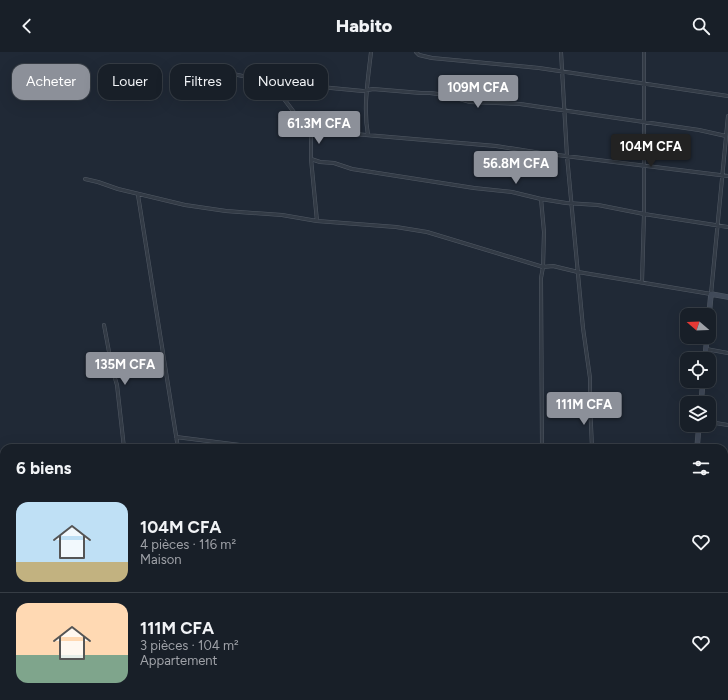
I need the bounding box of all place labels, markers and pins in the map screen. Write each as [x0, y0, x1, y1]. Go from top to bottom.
pin: 109M CFA [437, 75, 519, 109]
pin: 61.3M CFA [273, 111, 365, 145]
pin: 104M CFA [610, 134, 692, 168]
pin: 56.8M CFA [470, 151, 562, 185]
pin: 135M CFA [84, 352, 166, 386]
pin: 111M CFA [543, 392, 625, 426]

